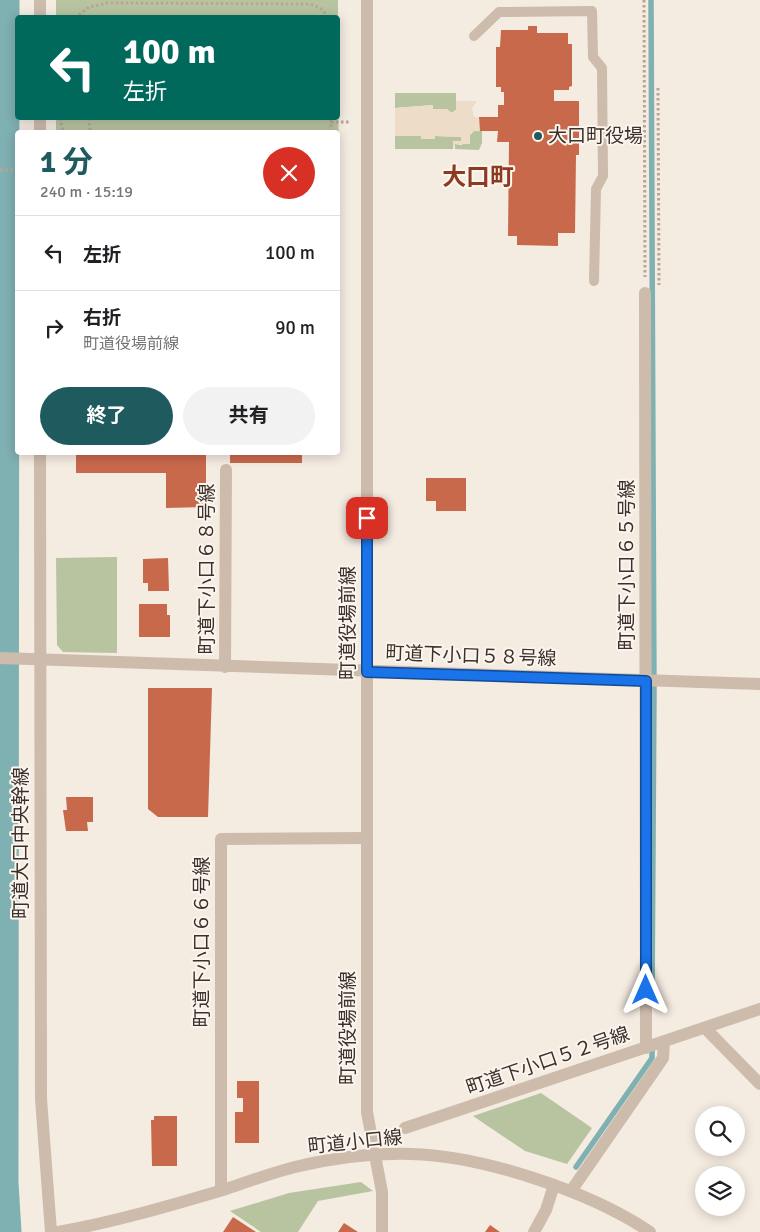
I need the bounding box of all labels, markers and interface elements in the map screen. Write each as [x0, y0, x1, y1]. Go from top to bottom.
text: 100 m [123, 30, 216, 73]
icon: left [40, 35, 105, 100]
text: 左折 [123, 78, 167, 105]
place label: 大口町役場 [548, 124, 643, 148]
marker: 大口町役場 [532, 130, 544, 142]
text: 1 分 [40, 144, 93, 181]
button: close [263, 147, 315, 199]
district label: 大口町 [442, 162, 514, 192]
text: 240 m · 15:19 [40, 182, 133, 202]
icon: left [40, 239, 68, 267]
text: 100 m [265, 241, 315, 265]
text: 左折 [83, 243, 121, 267]
text: 右折 [83, 306, 121, 330]
icon: right [40, 314, 68, 342]
text: 90 m [275, 316, 315, 340]
text: 町道役場前線 [83, 334, 179, 354]
button: 終了 [40, 387, 173, 445]
button: 共有 [183, 387, 315, 445]
street label: 町道下小口６５号線 [615, 479, 639, 651]
street label: 町道下小口６８号線 [195, 483, 219, 655]
pin [346, 497, 388, 539]
icon: arrive [353, 504, 381, 532]
street label: 町道役場前線 [336, 566, 360, 680]
street label: 町道下小口５８号線 [385, 641, 557, 671]
street label: 町道大口中央幹線 [9, 767, 33, 919]
street label: 町道下小口６６号線 [190, 856, 214, 1028]
position arrow [619, 963, 671, 1015]
street label: 町道役場前線 [336, 971, 360, 1085]
street label: 町道下小口５２号線 [463, 1022, 633, 1100]
map controls [695, 1106, 745, 1216]
button: search [695, 1106, 745, 1156]
street label: 町道小口線 [306, 1125, 404, 1159]
button: layers [695, 1166, 745, 1216]

